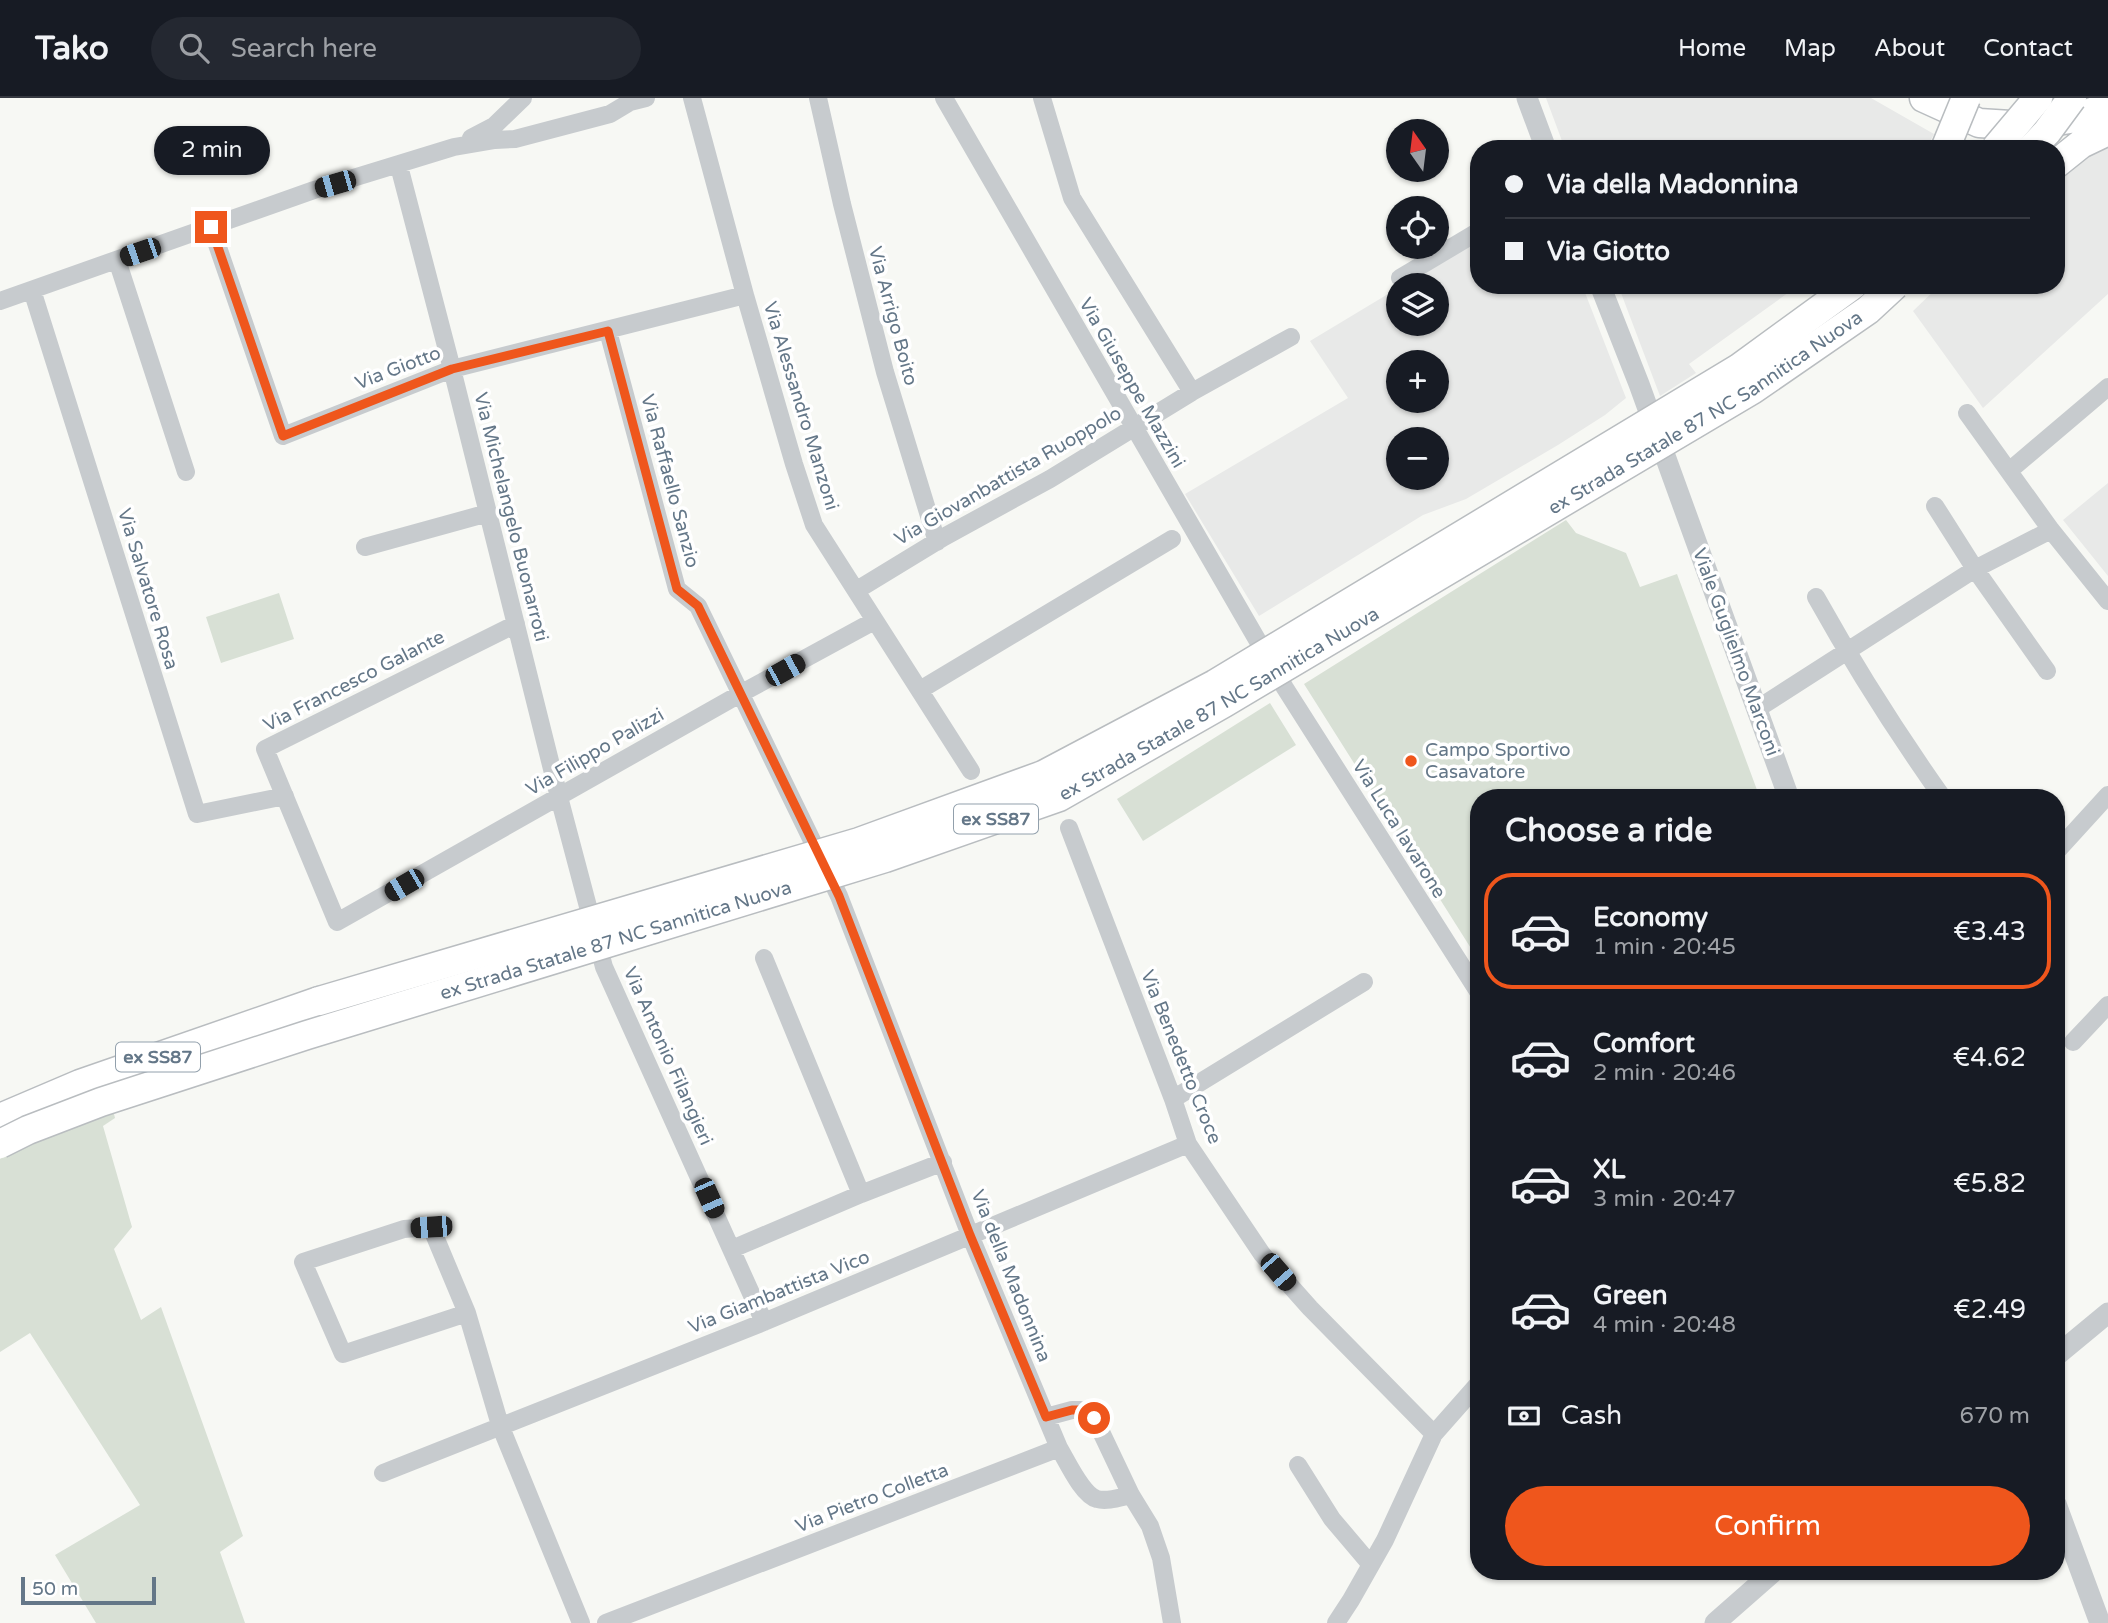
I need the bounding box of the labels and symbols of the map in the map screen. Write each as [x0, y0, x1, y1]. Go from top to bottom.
north arrow [1386, 119, 1449, 182]
callout: 2 min [153, 125, 269, 174]
car [312, 168, 359, 200]
route end [195, 211, 227, 243]
car [117, 235, 164, 269]
street label: Via Arrigo Boito [864, 244, 922, 388]
street label: Via Giuseppe Mazzini [1074, 294, 1190, 472]
street label: Via Alessandro Manzoni [759, 299, 843, 513]
street label: ex Strada Statale 87 NC Sannitica Nuova [1544, 306, 1867, 519]
street label: Via Giotto [352, 342, 444, 394]
street label: Via Michelangelo Buonarroti [469, 390, 553, 644]
street label: Via Raffaello Sanzio [636, 392, 704, 570]
street label: Via Giovanbattista Ruoppolo [891, 402, 1125, 550]
street label: Via Salvatore Rosa [113, 506, 183, 672]
street label: Viale Guglielmo Marconi [1688, 545, 1784, 759]
street label: ex Strada Statale 87 NC Sannitica Nuova [1055, 603, 1383, 806]
street label: Via Francesco Galante [260, 626, 448, 736]
car [762, 651, 809, 689]
street label: Via Filippo Palizzi [522, 704, 668, 800]
place label: Campo Sportivo Casavatore [1425, 739, 1571, 783]
marker: Campo Sportivo Casavatore [1403, 753, 1419, 769]
street label: Via Luca Iavarone [1348, 756, 1450, 902]
road number: ex SS87 [954, 804, 1038, 834]
car [381, 865, 428, 905]
street label: ex Strada Statale 87 NC Sannitica Nuova [437, 876, 794, 1005]
street label: Via Antonio Filangieri [619, 963, 717, 1149]
street label: Via Benedetto Croce [1136, 967, 1226, 1147]
road number: ex SS87 [116, 1042, 200, 1072]
car [691, 1175, 728, 1221]
street label: Via della Madonnina [966, 1187, 1056, 1365]
car [410, 1215, 453, 1239]
street label: Via Giambattista Vico [685, 1246, 873, 1338]
car [1257, 1249, 1300, 1295]
route start [1078, 1402, 1110, 1434]
street label: Via Pietro Colletta [792, 1459, 952, 1537]
scale bar [21, 1574, 156, 1606]

